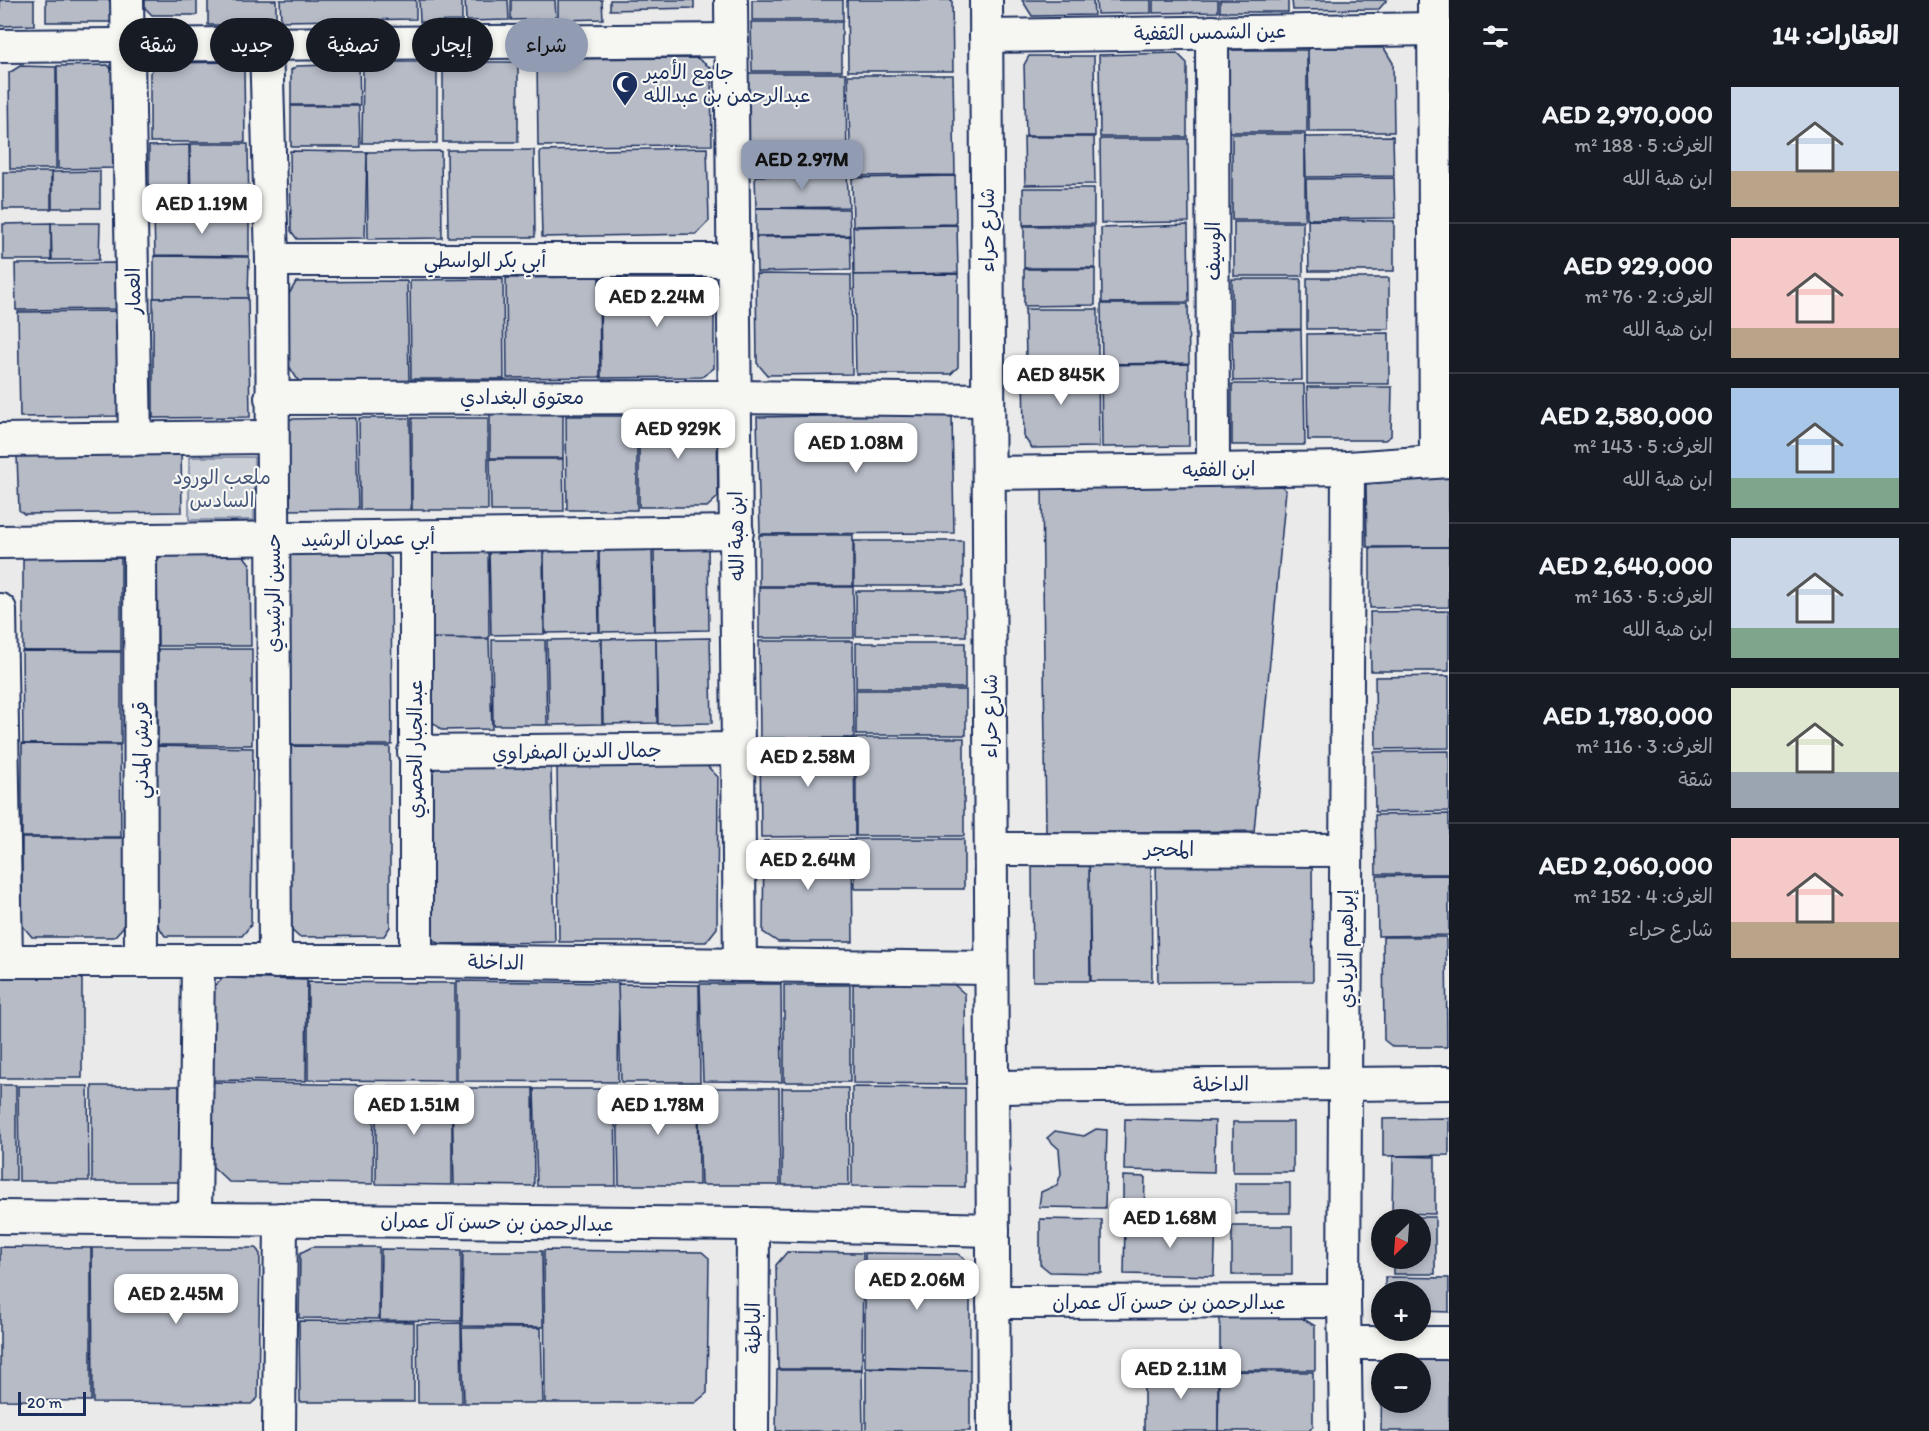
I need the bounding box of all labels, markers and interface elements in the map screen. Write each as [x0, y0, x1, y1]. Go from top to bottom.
chip: شقة [119, 18, 198, 72]
chip: جديد [210, 18, 294, 72]
chip: تصفية [306, 18, 400, 72]
chip: إيجار [412, 18, 493, 72]
chip: شراء [505, 18, 588, 72]
street label: عين الشمس الثقفية [1134, 19, 1286, 45]
text: العقارات: 14 [1772, 19, 1899, 51]
icon: filters [1479, 20, 1512, 53]
place label: جامع الأمير عبدالرحمن بن عبدالله [642, 59, 810, 107]
mosque icon: جامع الأمير عبدالرحمن بن عبدالله [610, 69, 640, 107]
text: AED 2,970,000 [1542, 98, 1713, 130]
icon: home [1779, 111, 1851, 183]
text: الغرف: 5 · 188 m² [1574, 133, 1713, 157]
pin: AED 2.97M [733, 140, 871, 191]
text: AED 2.97M [755, 147, 849, 171]
text: ابن هبة الله [1623, 166, 1713, 190]
pin: AED 1.19M [133, 184, 271, 235]
street label: شارع حراء [975, 188, 1001, 272]
text: AED 1.19M [156, 191, 248, 215]
street label: الوسيف [1201, 221, 1227, 281]
street label: أبي بكر الواسطي [424, 248, 546, 278]
text: AED 929,000 [1564, 249, 1713, 281]
icon: home [1779, 262, 1851, 334]
street label: العمار [121, 267, 145, 316]
pin: AED 2.24M [588, 277, 726, 328]
text: AED 2.24M [609, 284, 705, 308]
text: الغرف: 2 · 76 m² [1585, 284, 1713, 308]
text: ابن هبة الله [1623, 317, 1713, 341]
pin: AED 845K [999, 355, 1123, 406]
text: AED 845K [1017, 362, 1105, 386]
street label: معتوق البغدادي [460, 385, 584, 412]
text: AED 2,580,000 [1541, 399, 1713, 431]
pin: AED 929K [616, 409, 740, 460]
icon: home [1779, 412, 1851, 484]
text: AED 929K [635, 416, 721, 440]
pin: AED 1.08M [787, 423, 925, 474]
text: AED 1.08M [808, 430, 904, 454]
text: الغرف: 5 · 143 m² [1573, 434, 1713, 458]
street label: ابن الفقيه [1182, 456, 1256, 482]
park label: ملعب الورود السادس [173, 465, 271, 512]
text: ابن هبة الله [1623, 467, 1713, 491]
street label: ابن هبة الله [723, 491, 749, 581]
street label: أبي عمران الرشيد [301, 525, 436, 557]
street label: حسين الرشيدي [261, 533, 288, 653]
text: AED 2,640,000 [1539, 549, 1713, 581]
icon: home [1779, 562, 1851, 634]
text: الغرف: 5 · 163 m² [1575, 584, 1713, 608]
text: ابن هبة الله [1623, 617, 1713, 641]
street label: شارع حراء [978, 674, 1004, 758]
street label: عبدالجبار الحصري [403, 680, 430, 818]
text: AED 1,780,000 [1543, 699, 1713, 731]
street label: قريش المدني [129, 701, 159, 799]
icon: home [1779, 712, 1851, 784]
text: الغرف: 3 · 116 m² [1576, 734, 1713, 758]
pin: AED 2.58M [739, 737, 877, 788]
street label: جمال الدين الصفراوي [492, 738, 662, 767]
text: AED 2.58M [761, 744, 855, 768]
text: شقة [1678, 767, 1713, 791]
street label: المحجر [1142, 837, 1194, 861]
pin: AED 2.64M [739, 840, 877, 891]
text: AED 2.64M [760, 847, 856, 871]
text: AED 2,060,000 [1539, 849, 1713, 881]
icon: home [1779, 862, 1851, 934]
text: الغرف: 4 · 152 m² [1574, 884, 1713, 908]
street label: إبراهيم الزيادي [1334, 890, 1361, 1008]
text: شارع حراء [1628, 917, 1713, 941]
street label: الداخلة [468, 950, 524, 974]
street label: الداخلة [1193, 1072, 1249, 1096]
pin: AED 1.51M [345, 1085, 483, 1136]
pin: AED 1.78M [589, 1085, 727, 1136]
text: AED 1.51M [368, 1092, 460, 1116]
text: AED 1.78M [612, 1092, 704, 1116]
pin: AED 1.68M [1101, 1198, 1239, 1249]
text: AED 1.68M [1123, 1205, 1217, 1229]
street label: عبدالرحمن بن حسن آل عمران [380, 1208, 614, 1236]
north arrow [1371, 1209, 1431, 1269]
map controls [1371, 1209, 1431, 1413]
pin: AED 2.06M [848, 1260, 986, 1311]
text: AED 2.06M [869, 1267, 965, 1291]
pin: AED 2.45M [107, 1274, 245, 1325]
text: AED 2.45M [128, 1281, 224, 1305]
button: + [1371, 1281, 1431, 1341]
street label: عبدالرحمن بن حسن آل عمران [1052, 1290, 1286, 1314]
street label: الباطنة [741, 1302, 765, 1354]
pin: AED 2.11M [1112, 1349, 1250, 1400]
button: − [1371, 1353, 1431, 1413]
text: AED 2.11M [1135, 1356, 1227, 1380]
scale bar [18, 1389, 86, 1416]
text: 20 m [27, 1393, 62, 1412]

